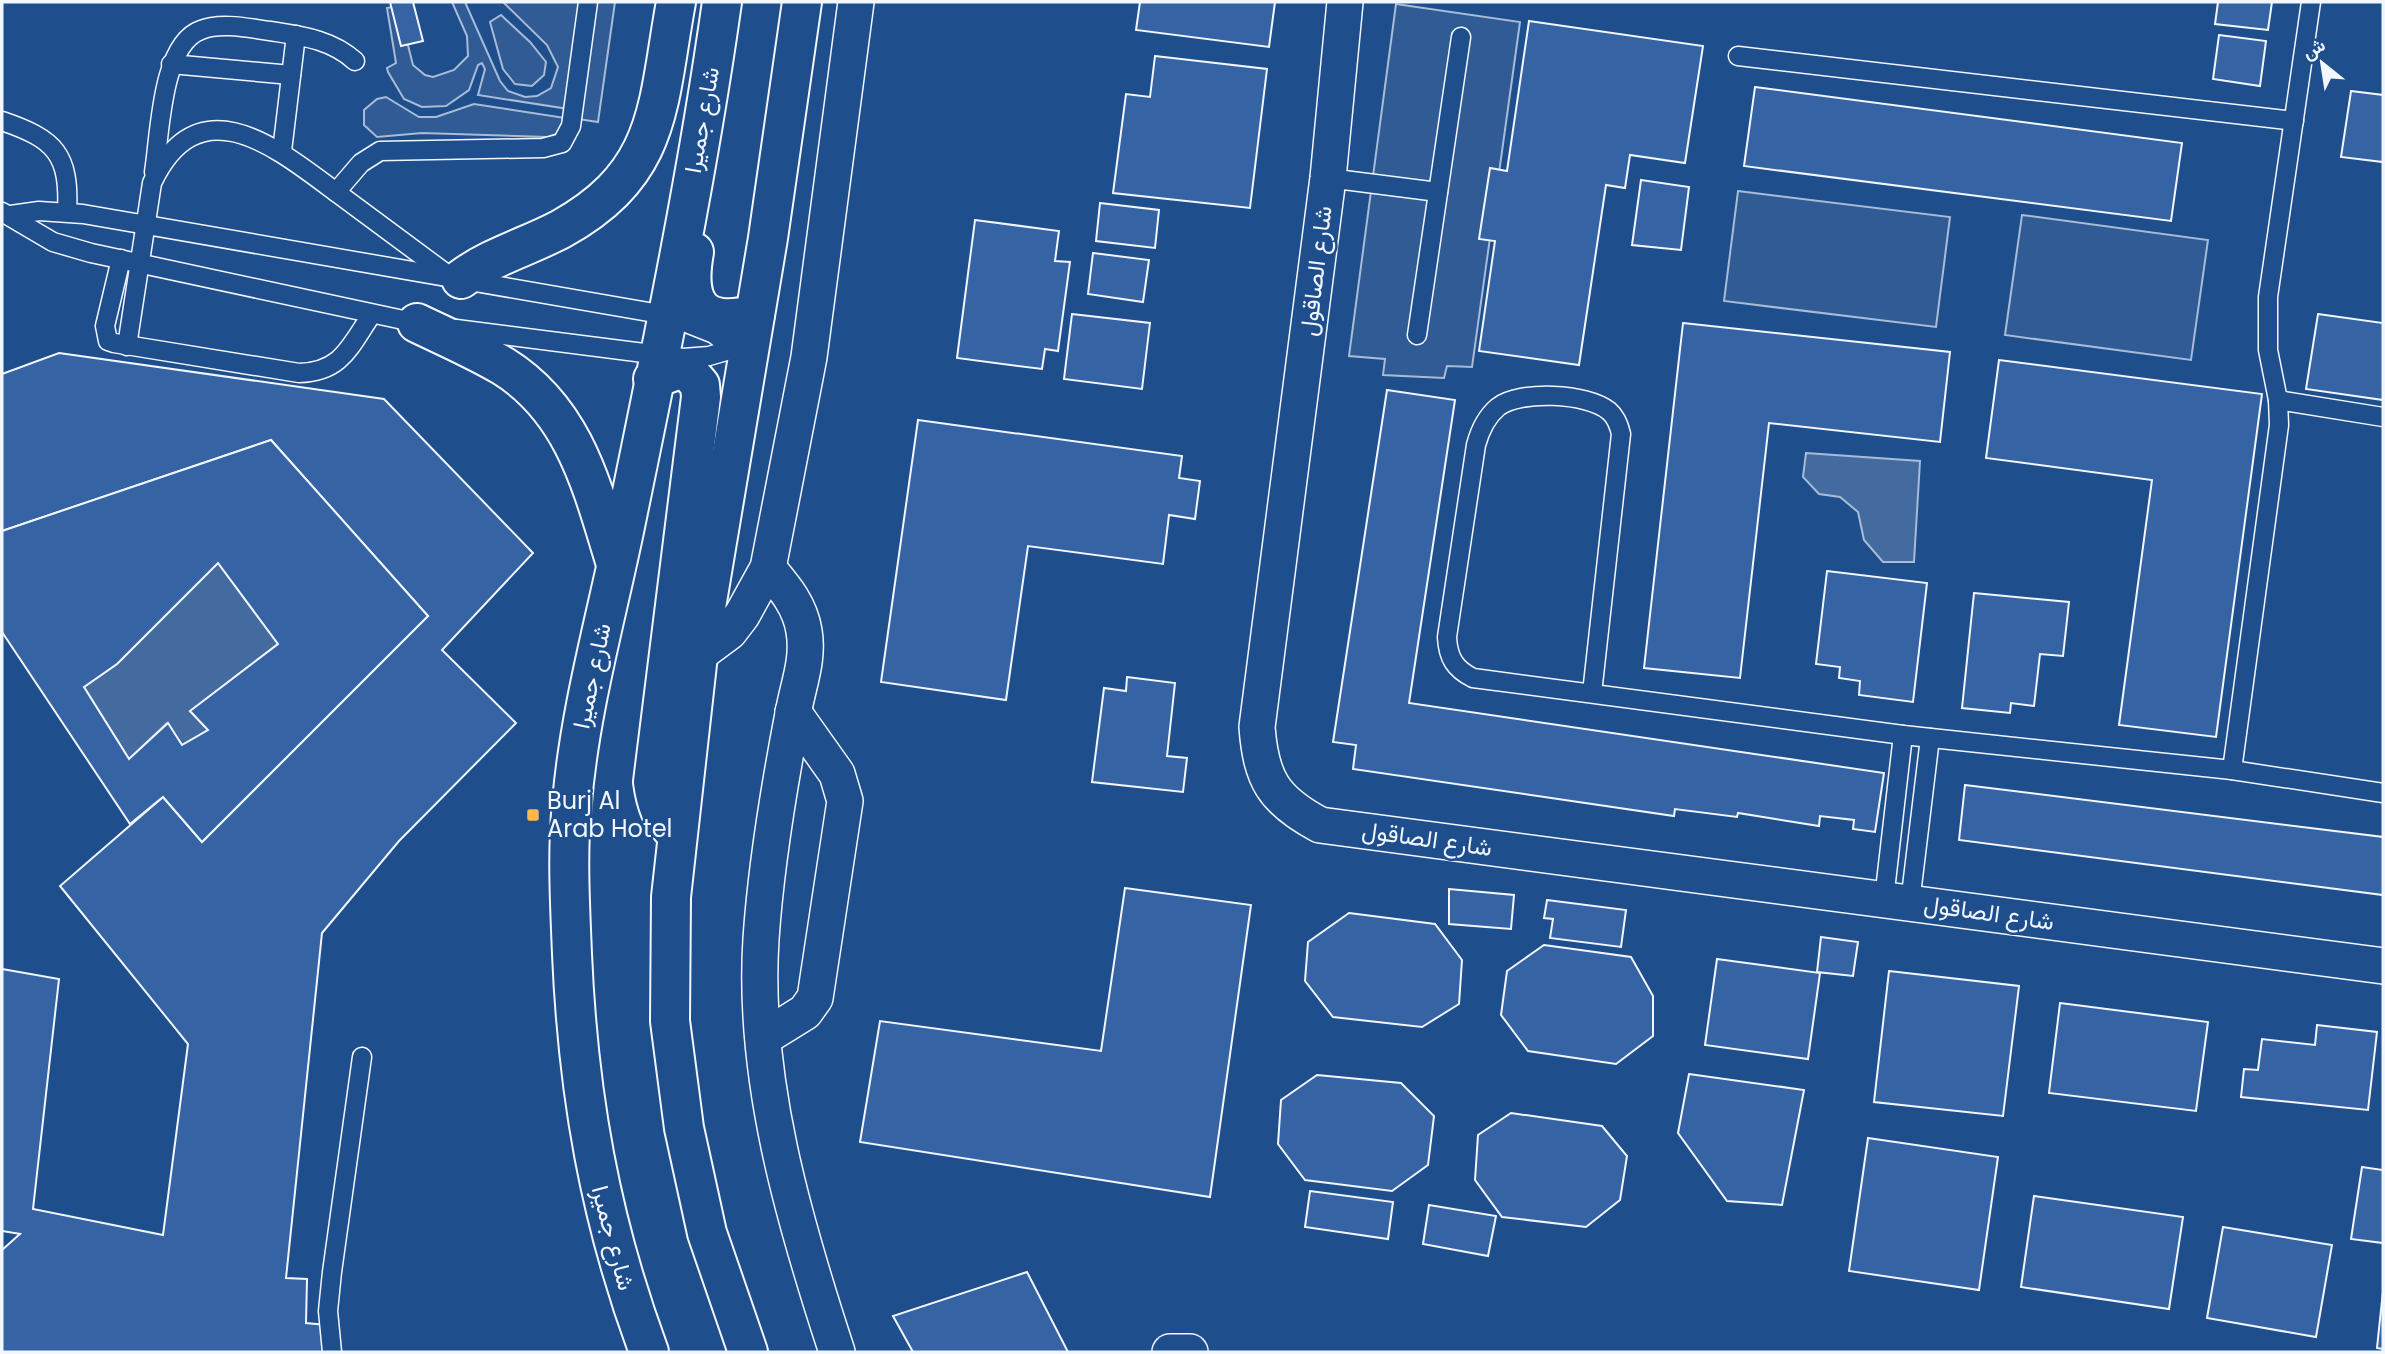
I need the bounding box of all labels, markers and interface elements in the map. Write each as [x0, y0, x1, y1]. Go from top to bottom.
north arrow [2287, 28, 2357, 98]
text: ش [2297, 31, 2331, 66]
street label: شارع جميرا [676, 64, 727, 176]
street label: شارع الصاقول [1291, 204, 1340, 338]
street label: شارع جميرا [564, 620, 619, 732]
place label: Burj Al Arab Hotel [547, 784, 672, 845]
marker: Burj Al Arab Hotel [525, 807, 541, 823]
street label: شارع الصاقول [1360, 813, 1494, 864]
street label: شارع الصاقول [1922, 887, 2056, 938]
street label: شارع جميرا [584, 1182, 643, 1294]

